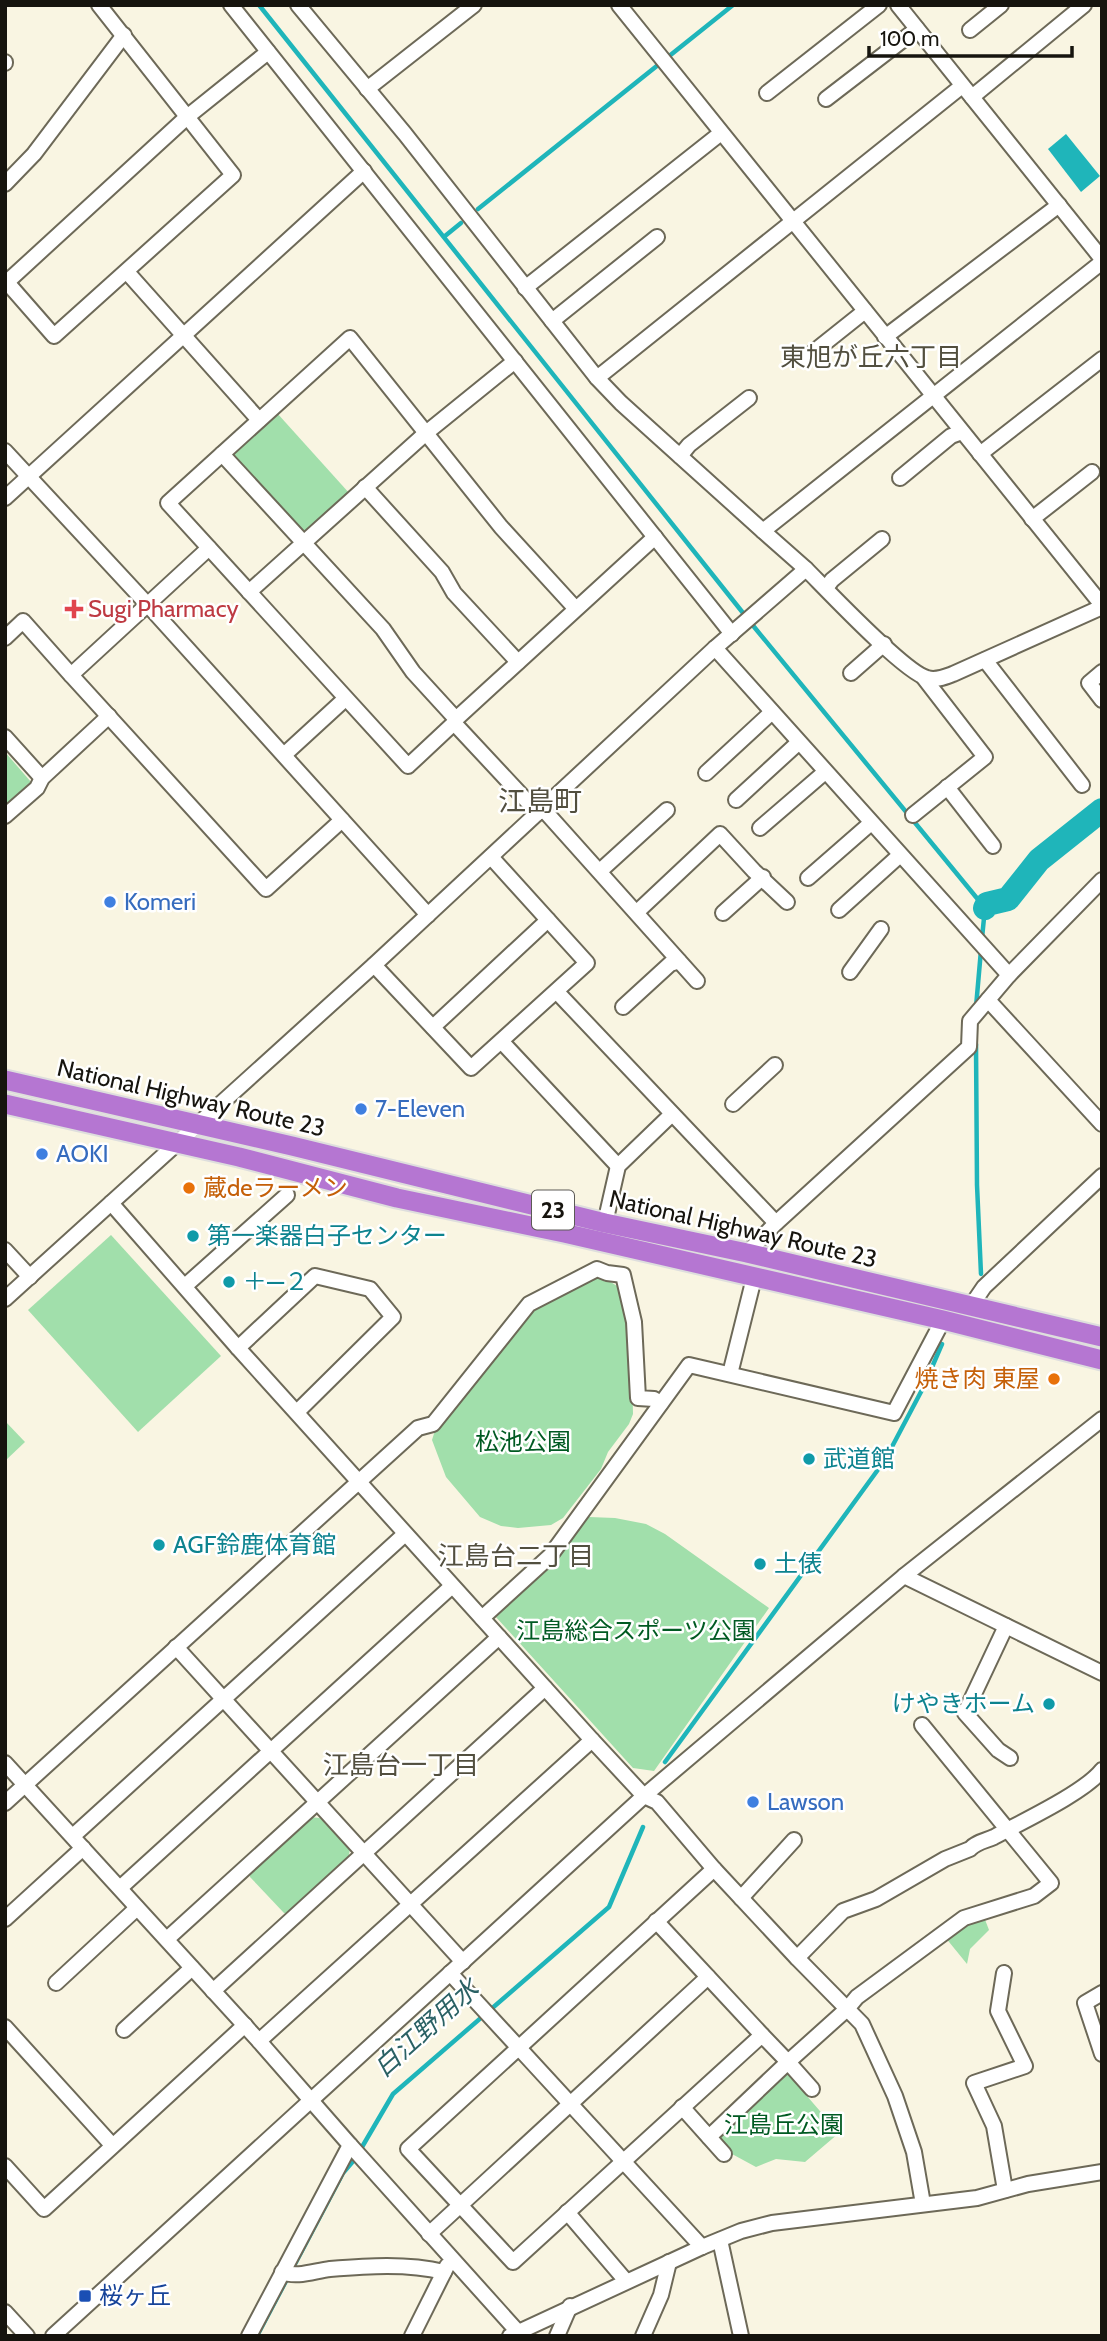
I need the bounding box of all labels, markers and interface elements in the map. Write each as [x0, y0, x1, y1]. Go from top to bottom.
scale bar [869, 14, 1072, 58]
text: 100 m [880, 26, 939, 51]
district label: 東旭が丘六丁目 [780, 341, 962, 373]
place label: Sugi Pharmacy [88, 594, 239, 623]
marker: Sugi Pharmacy [66, 601, 82, 617]
district label: 江島町 [498, 784, 582, 818]
place label: Komeri [124, 887, 196, 916]
marker: Komeri [102, 894, 118, 910]
street label: National Highway Route 23 [54, 1053, 328, 1142]
place label: 7-Eleven [375, 1094, 465, 1123]
marker: 7-Eleven [353, 1101, 369, 1117]
place label: AOKI [56, 1139, 109, 1168]
marker: AOKI [34, 1146, 50, 1162]
place label: 蔵deラーメン [203, 1173, 348, 1202]
marker: 蔵deラーメン [181, 1180, 197, 1196]
street label: National Highway Route 23 [606, 1184, 880, 1273]
road number: 23 [532, 1190, 574, 1230]
place label: 第一楽器白子センター [207, 1221, 447, 1250]
marker: 第一楽器白子センター [185, 1228, 201, 1244]
place label: ＋―２ [243, 1267, 308, 1296]
marker: ＋―２ [221, 1274, 237, 1290]
place label: 焼き肉 東屋 [915, 1364, 1040, 1393]
marker: 焼き肉 東屋 [1046, 1371, 1062, 1387]
park label: 松池公園 [475, 1427, 571, 1456]
place label: 武道館 [823, 1444, 895, 1473]
marker: 武道館 [801, 1451, 817, 1467]
place label: AGF鈴鹿体育館 [173, 1530, 336, 1559]
marker: AGF鈴鹿体育館 [151, 1537, 167, 1553]
district label: 江島台二丁目 [438, 1540, 594, 1572]
place label: 土俵 [774, 1549, 822, 1578]
marker: 土俵 [752, 1556, 768, 1572]
park label: 江島総合スポーツ公園 [516, 1616, 756, 1645]
place label: けやきホーム [892, 1689, 1035, 1718]
marker: けやきホーム [1041, 1696, 1057, 1712]
district label: 江島台一丁目 [323, 1749, 479, 1781]
place label: Lawson [767, 1787, 844, 1816]
marker: Lawson [745, 1794, 761, 1810]
water label: 白江野用水 [367, 1971, 487, 2083]
park label: 江島丘公園 [724, 2110, 844, 2139]
place label: 桜ヶ丘 [99, 2281, 171, 2310]
marker: 桜ヶ丘 [77, 2288, 93, 2304]

